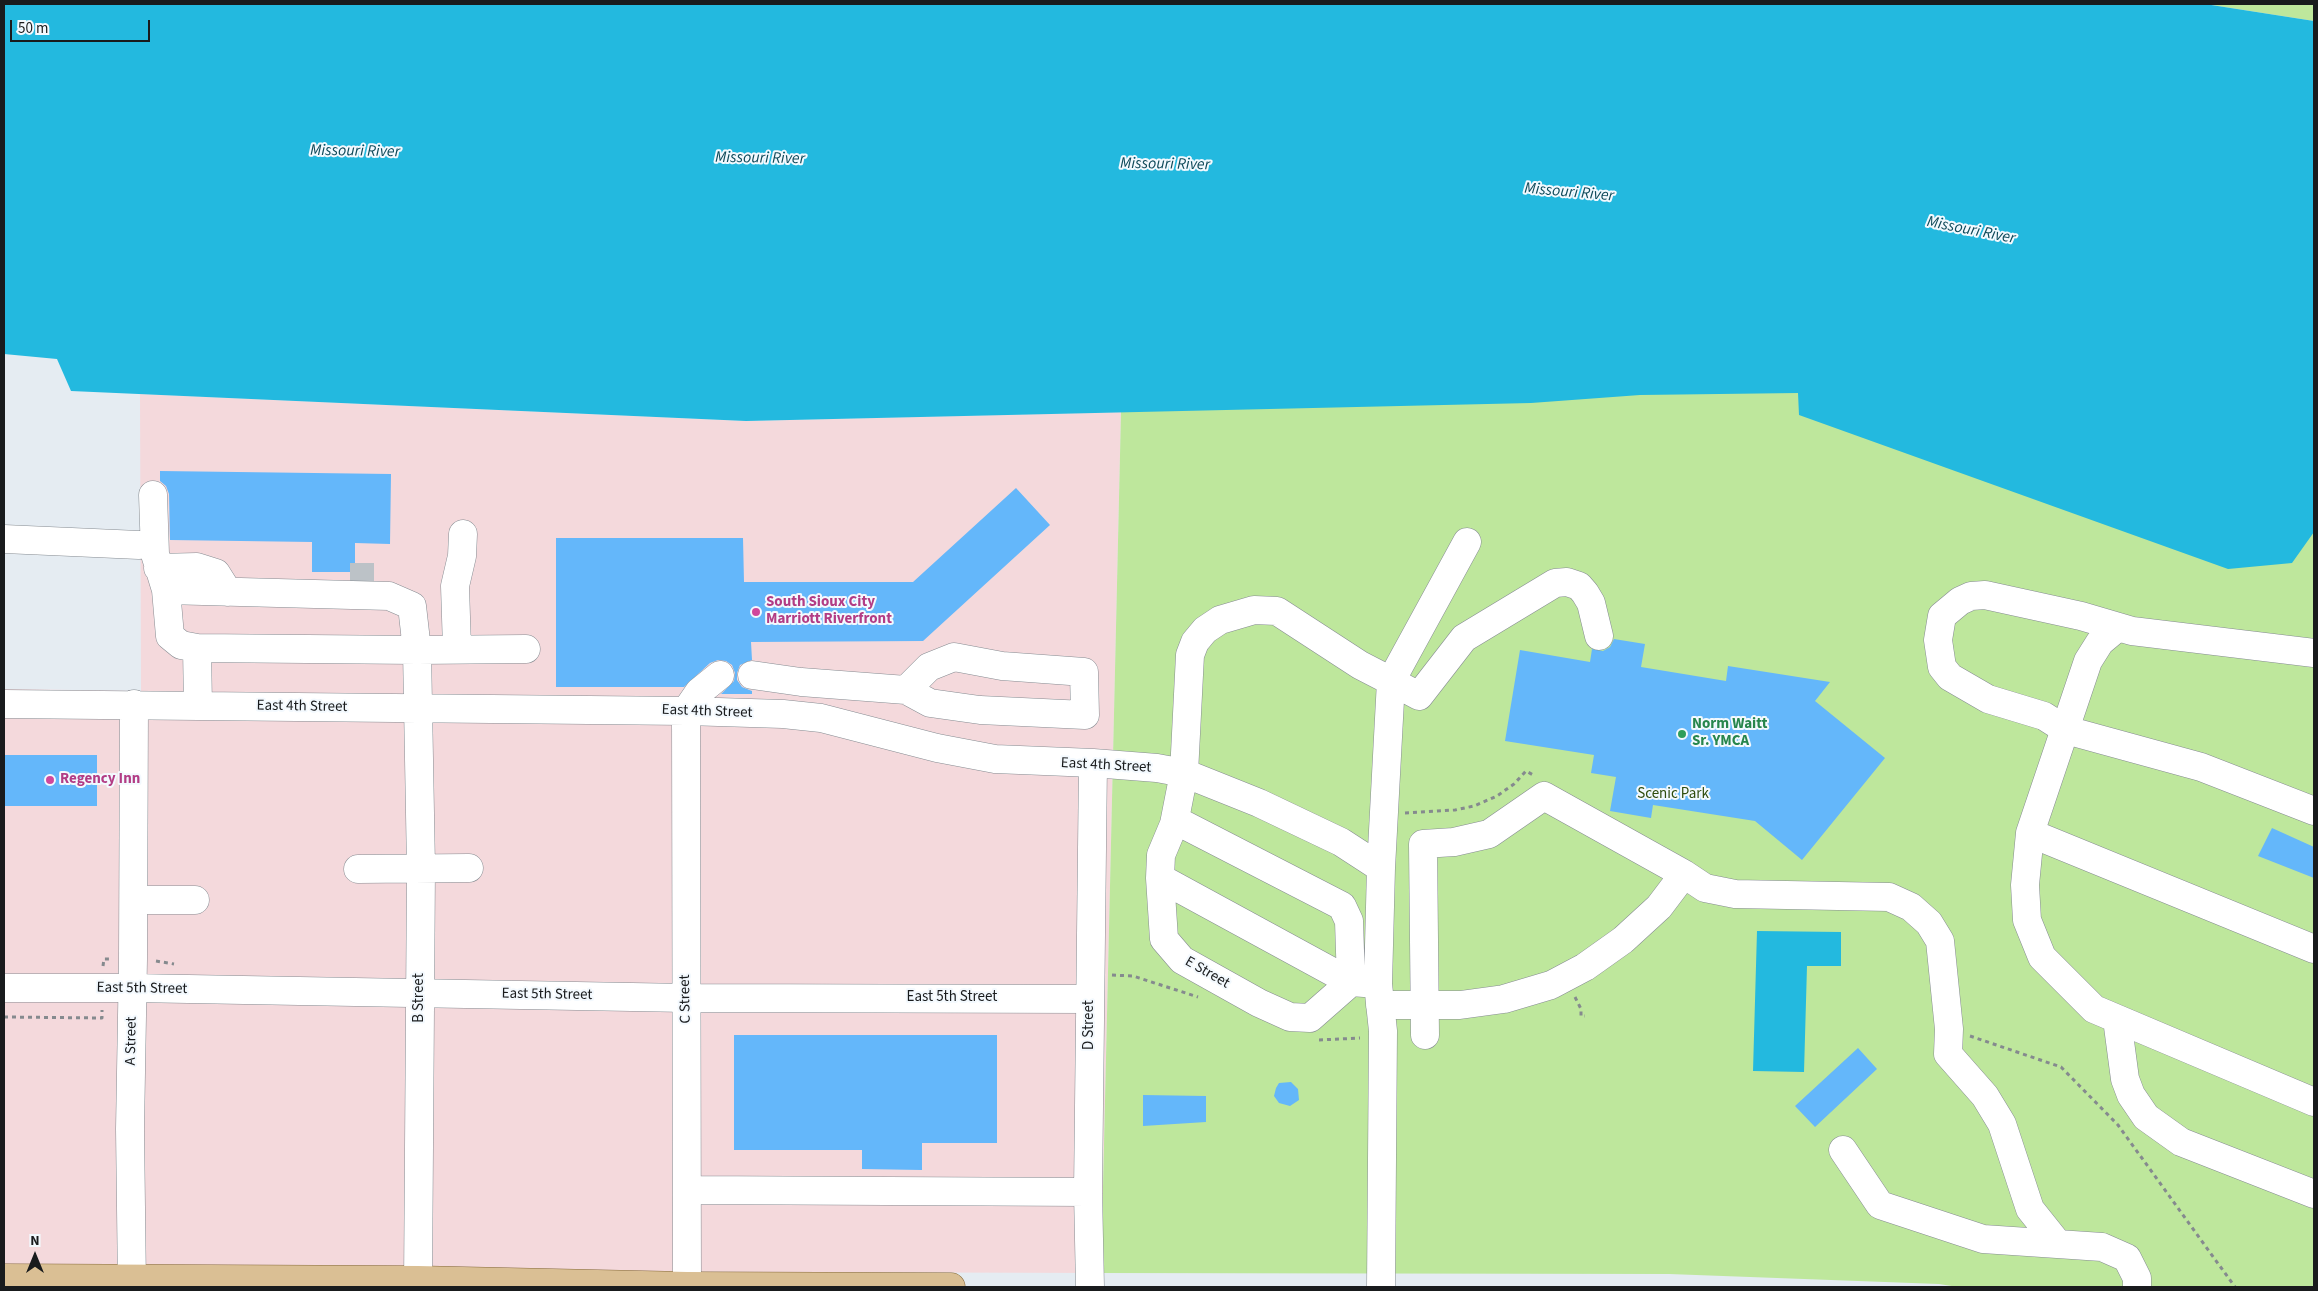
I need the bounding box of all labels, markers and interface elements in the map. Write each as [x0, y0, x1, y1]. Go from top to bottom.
scale bar [12, 10, 152, 42]
text: 50 m [18, 18, 48, 39]
water label: Missouri River [310, 142, 400, 162]
water label: Missouri River [715, 149, 805, 169]
water label: Missouri River [1120, 155, 1210, 175]
water label: Missouri River [1523, 180, 1615, 206]
water label: Missouri River [1925, 213, 2017, 249]
place label: South Sioux City Marriott Riverfront [766, 594, 892, 629]
marker: South Sioux City Marriott Riverfront [750, 606, 762, 618]
street label: East 4th Street [256, 697, 348, 717]
street label: East 4th Street [661, 701, 753, 723]
place label: Norm Waitt Sr. YMCA [1692, 716, 1767, 751]
marker: Norm Waitt Sr. YMCA [1676, 728, 1688, 740]
street label: East 4th Street [1060, 755, 1152, 777]
place label: Regency Inn [60, 771, 140, 789]
marker: Regency Inn [44, 774, 56, 786]
park label: Scenic Park [1637, 786, 1709, 804]
street label: E Street [1182, 953, 1232, 993]
street label: B Street [411, 973, 429, 1023]
street label: C Street [677, 974, 695, 1024]
street label: East 5th Street [96, 979, 188, 999]
street label: East 5th Street [501, 985, 593, 1005]
street label: East 5th Street [907, 989, 997, 1007]
street label: D Street [1081, 1000, 1099, 1050]
street label: A Street [123, 1016, 141, 1066]
north arrow [10, 1231, 60, 1281]
text: N [30, 1231, 40, 1251]

